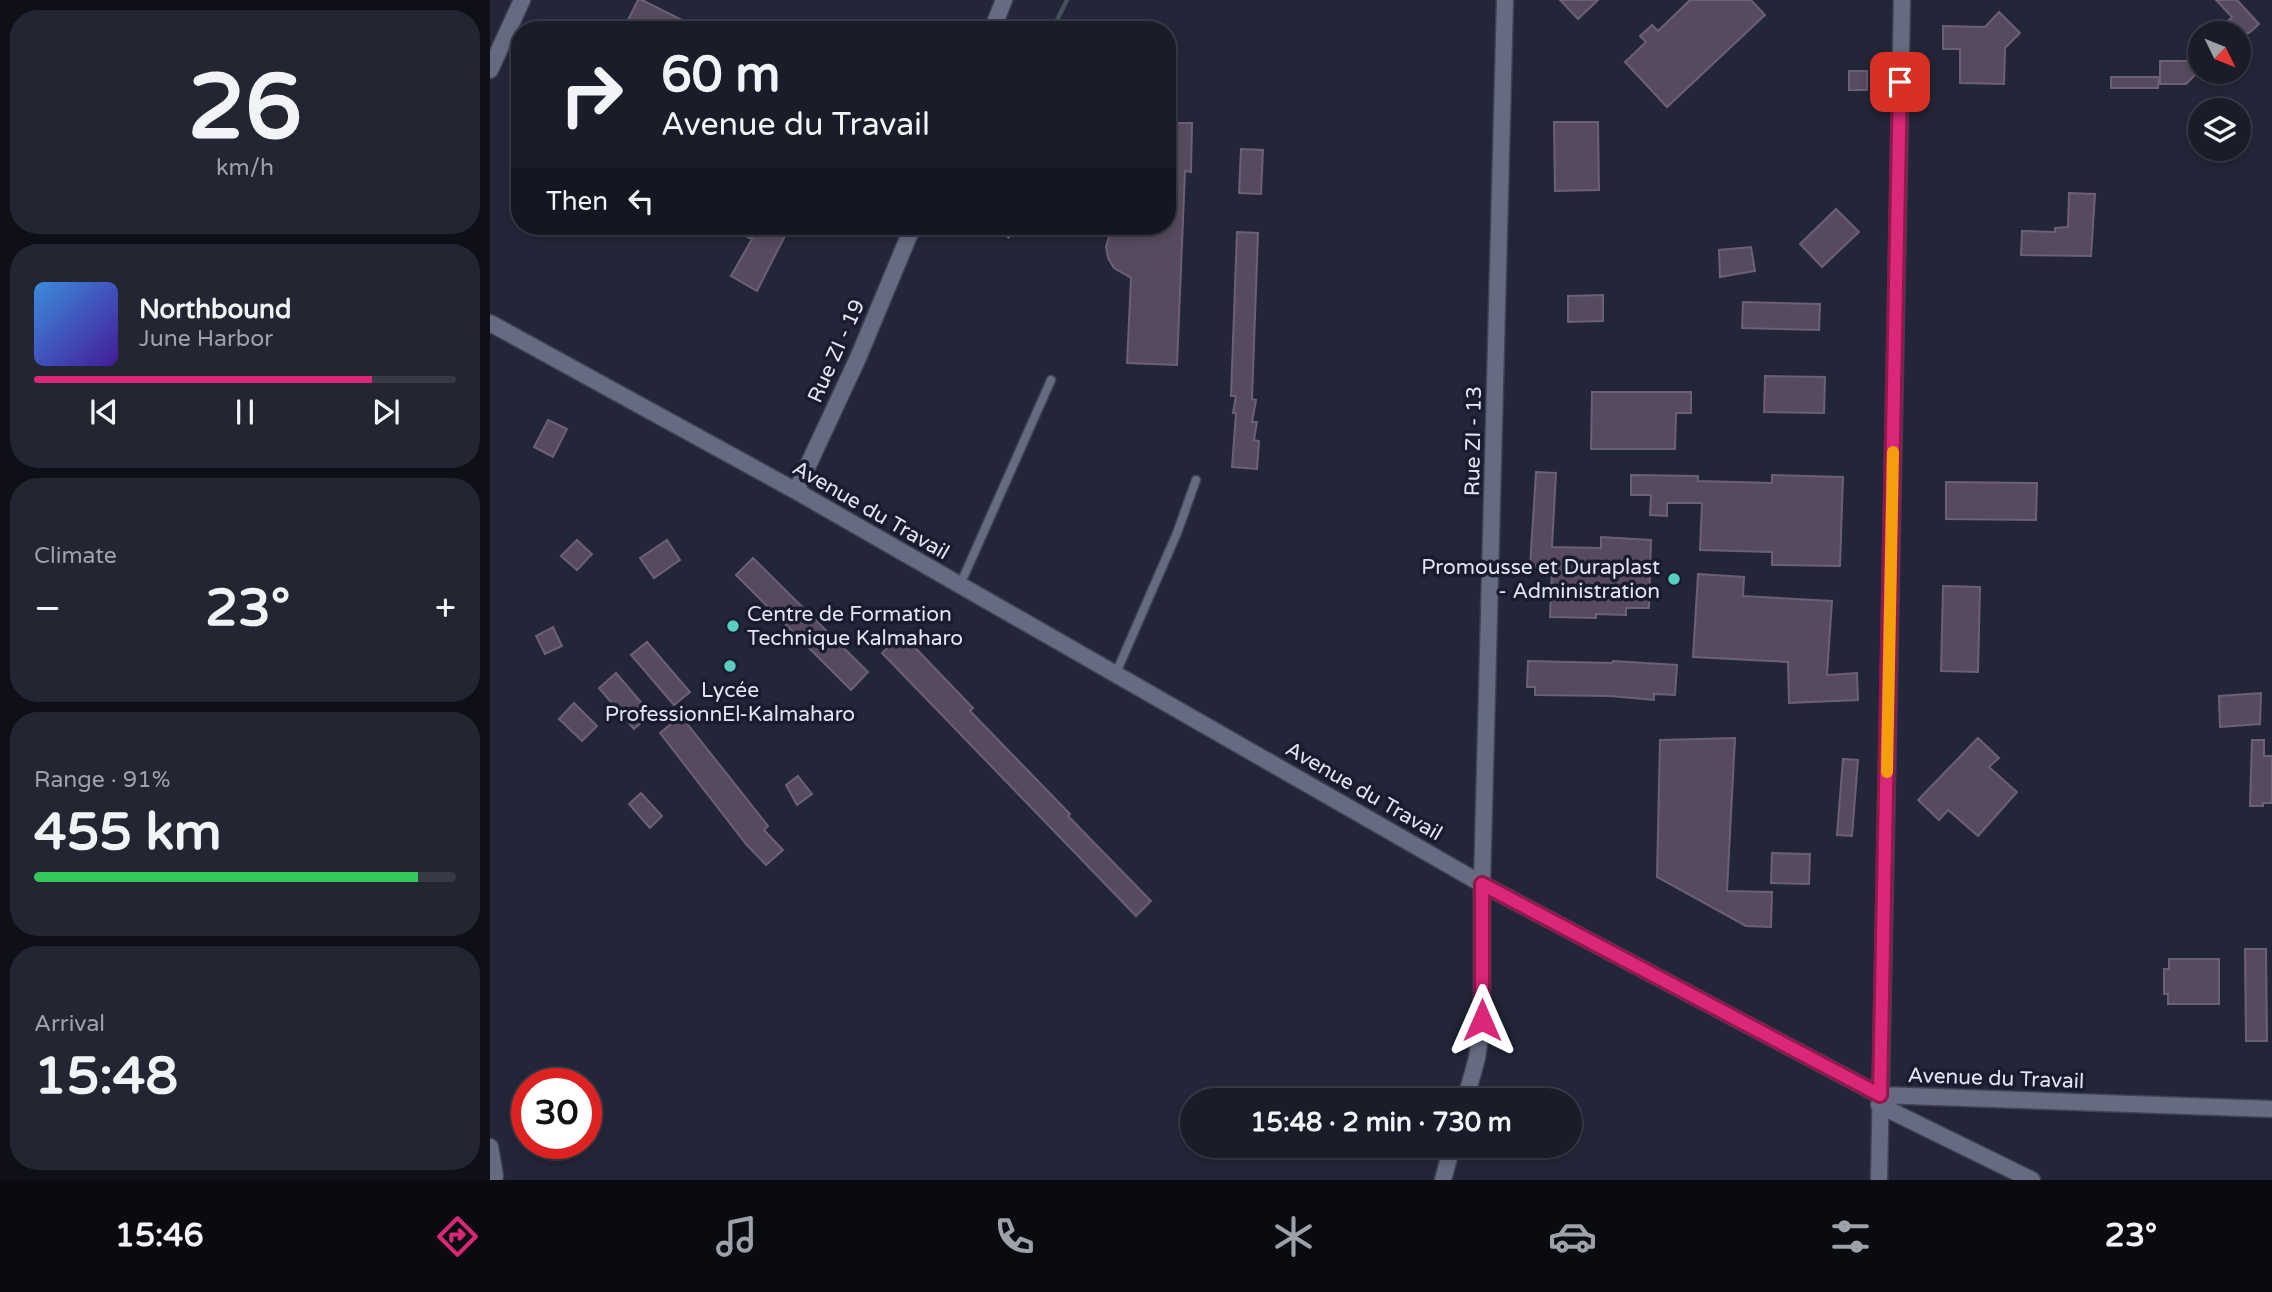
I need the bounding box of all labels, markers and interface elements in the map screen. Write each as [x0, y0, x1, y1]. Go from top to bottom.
north arrow [2188, 21, 2250, 84]
map controls [2188, 21, 2251, 161]
text: 60 m [661, 46, 780, 105]
icon: right [546, 49, 637, 140]
pin [1870, 52, 1930, 112]
text: 26 [188, 53, 302, 163]
icon: arrive [1881, 63, 1919, 101]
button: layers [2188, 98, 2251, 161]
text: Avenue du Travail [661, 106, 930, 144]
text: km/h [216, 154, 274, 182]
icon: left [622, 182, 660, 220]
text: Then [546, 186, 608, 217]
text: Northbound [139, 294, 291, 325]
street label: Rue ZI - 19 [803, 296, 870, 407]
text: June Harbor [139, 325, 273, 353]
street label: Rue ZI - 13 [1460, 386, 1487, 496]
icon: previous [85, 393, 123, 431]
icon: pause [226, 393, 264, 431]
icon: next [367, 393, 405, 431]
street label: Avenue du Travail [788, 455, 953, 565]
text: Climate [34, 542, 117, 570]
place label: Promousse et Duraplast - Administration [1421, 555, 1660, 604]
marker: Promousse et Duraplast - Administration [1666, 571, 1682, 587]
text: 23° [205, 577, 290, 640]
text: − [34, 586, 61, 632]
text: + [435, 586, 456, 632]
place label: Centre de Formation Technique Kalmaharo [747, 602, 963, 651]
marker: Centre de Formation Technique Kalmaharo [725, 618, 741, 634]
marker: Lycée ProfessionnEl-Kalmaharo [722, 658, 738, 674]
place label: Lycée ProfessionnEl-Kalmaharo [605, 678, 855, 727]
street label: Avenue du Travail [1281, 736, 1446, 846]
text: Range · 91% [34, 766, 170, 794]
text: 455 km [34, 801, 222, 864]
position arrow [1445, 983, 1519, 1057]
text: Arrival [34, 1010, 105, 1038]
text: 15:48 [34, 1045, 178, 1108]
street label: Avenue du Travail [1907, 1063, 2085, 1094]
speed limit sign: 30 [511, 1068, 602, 1159]
text: 15:48 · 2 min · 730 m [1250, 1107, 1512, 1138]
icon: directions [433, 1212, 482, 1261]
icon: music [712, 1212, 761, 1261]
icon: phone [990, 1212, 1039, 1261]
icon: climate [1269, 1212, 1318, 1261]
icon: car [1548, 1212, 1597, 1261]
icon: filters [1826, 1212, 1875, 1261]
text: 15:46 [115, 1217, 204, 1255]
text: 23° [2105, 1217, 2157, 1255]

